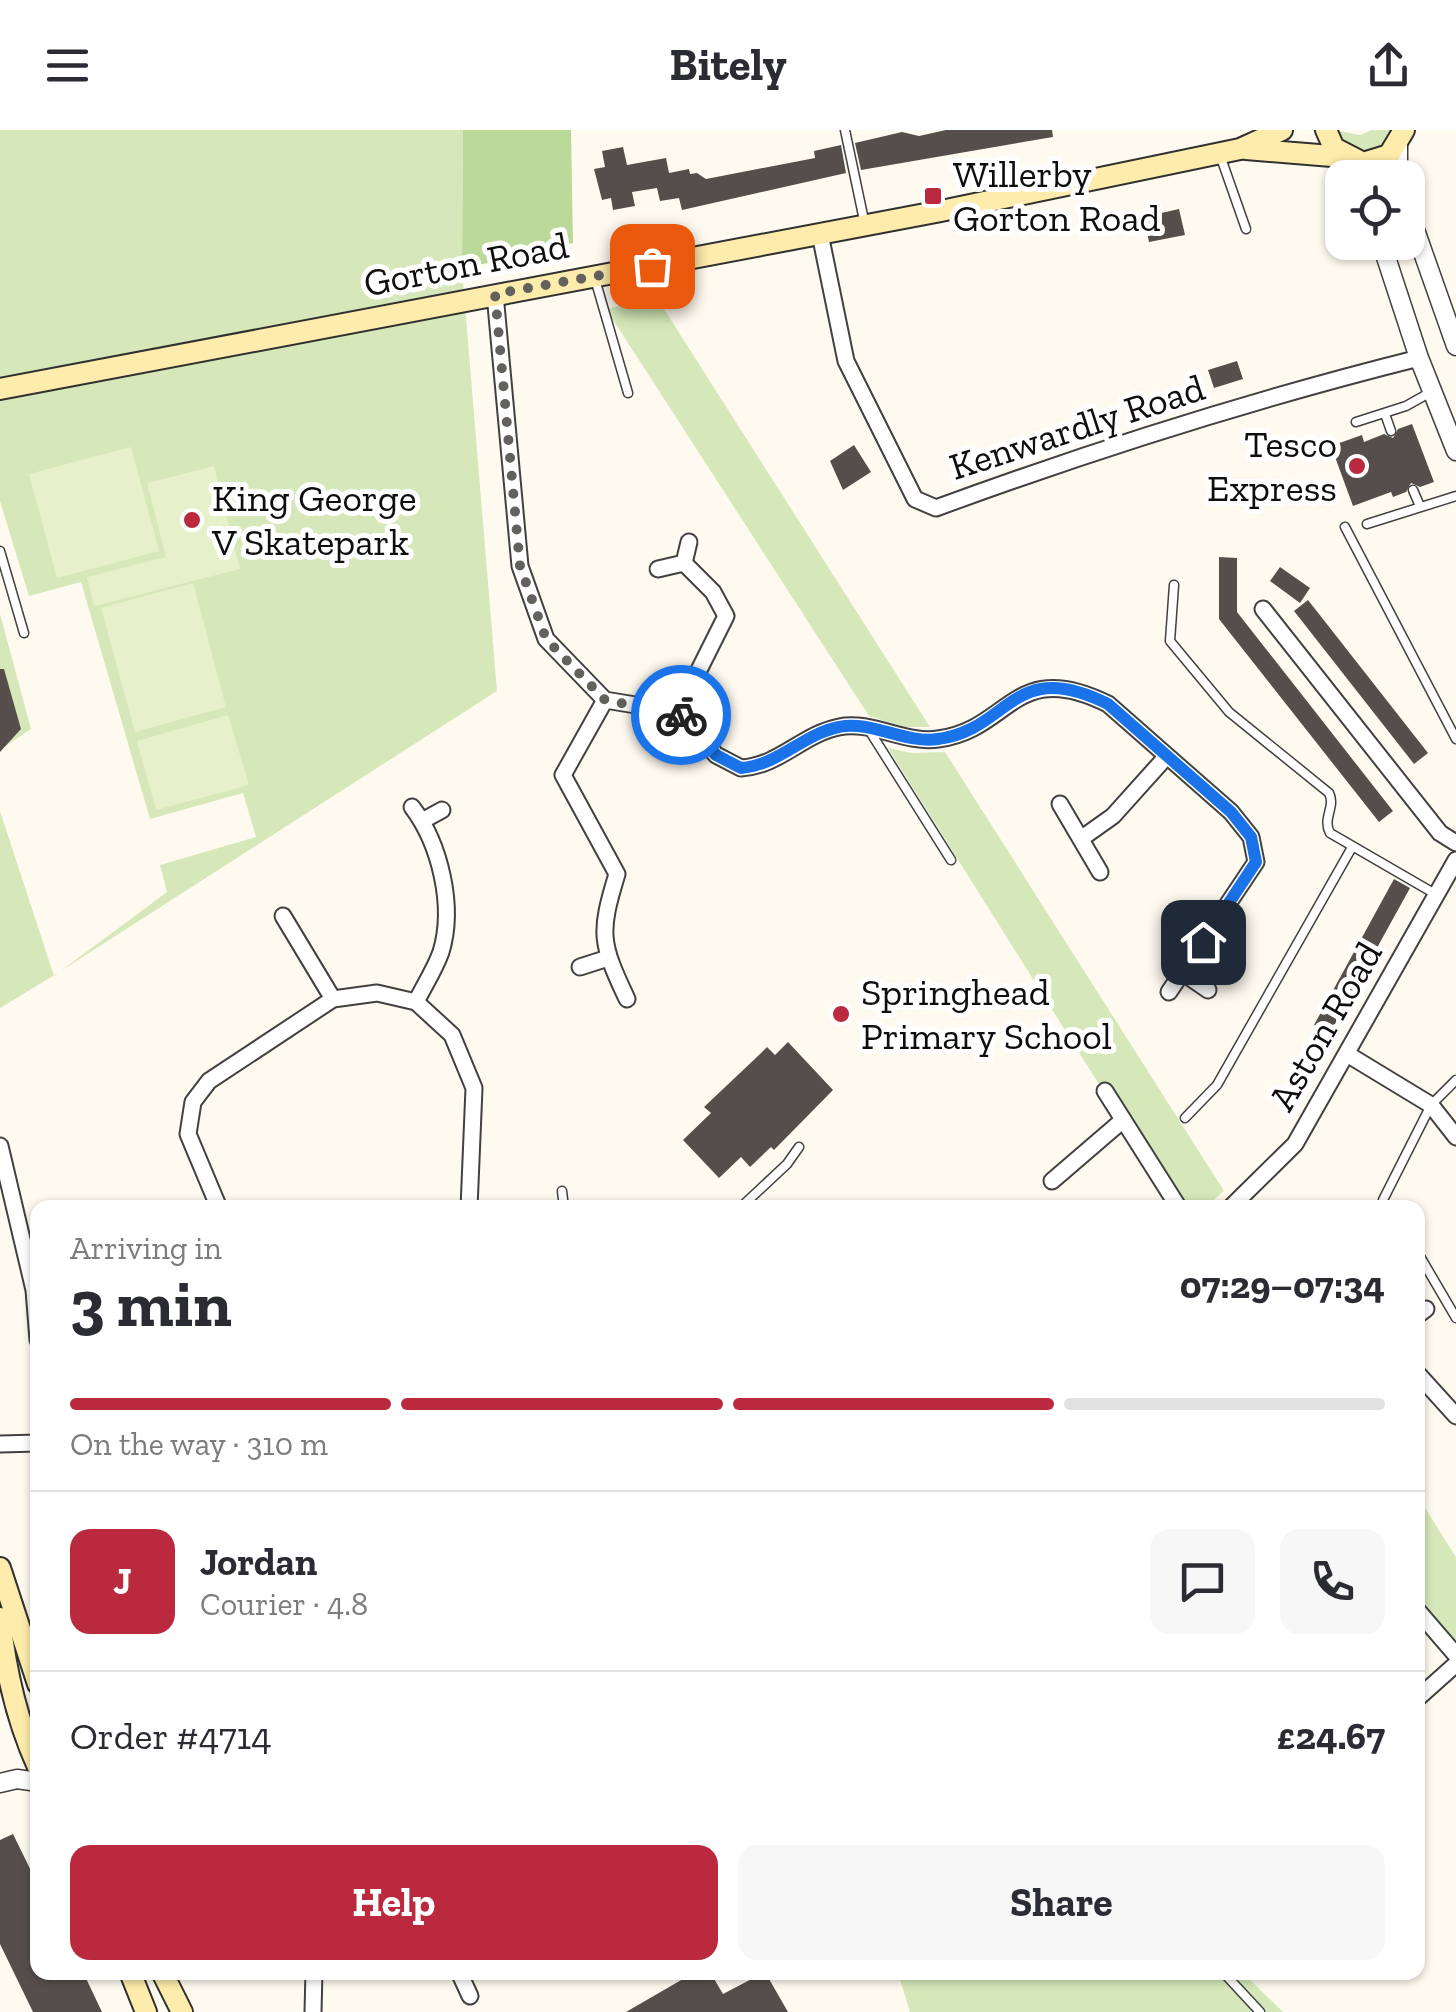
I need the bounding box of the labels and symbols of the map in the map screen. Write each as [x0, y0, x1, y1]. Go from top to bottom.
place label: Willerby Gorton Road [953, 151, 1161, 241]
marker: Willerby Gorton Road [922, 185, 944, 207]
street label: Gorton Road [360, 222, 572, 306]
pin [610, 224, 695, 309]
street label: Kenwardly Road [944, 364, 1210, 490]
place label: Tesco Express [1207, 421, 1337, 511]
marker: Tesco Express [1346, 455, 1368, 477]
place label: King George V Skatepark [211, 475, 417, 565]
marker: King George V Skatepark [181, 509, 203, 531]
courier [631, 665, 731, 765]
pin [1161, 900, 1246, 985]
street label: Aston Road [1258, 933, 1392, 1118]
place label: Springhead Primary School [861, 969, 1112, 1059]
marker: Springhead Primary School [830, 1003, 852, 1025]

